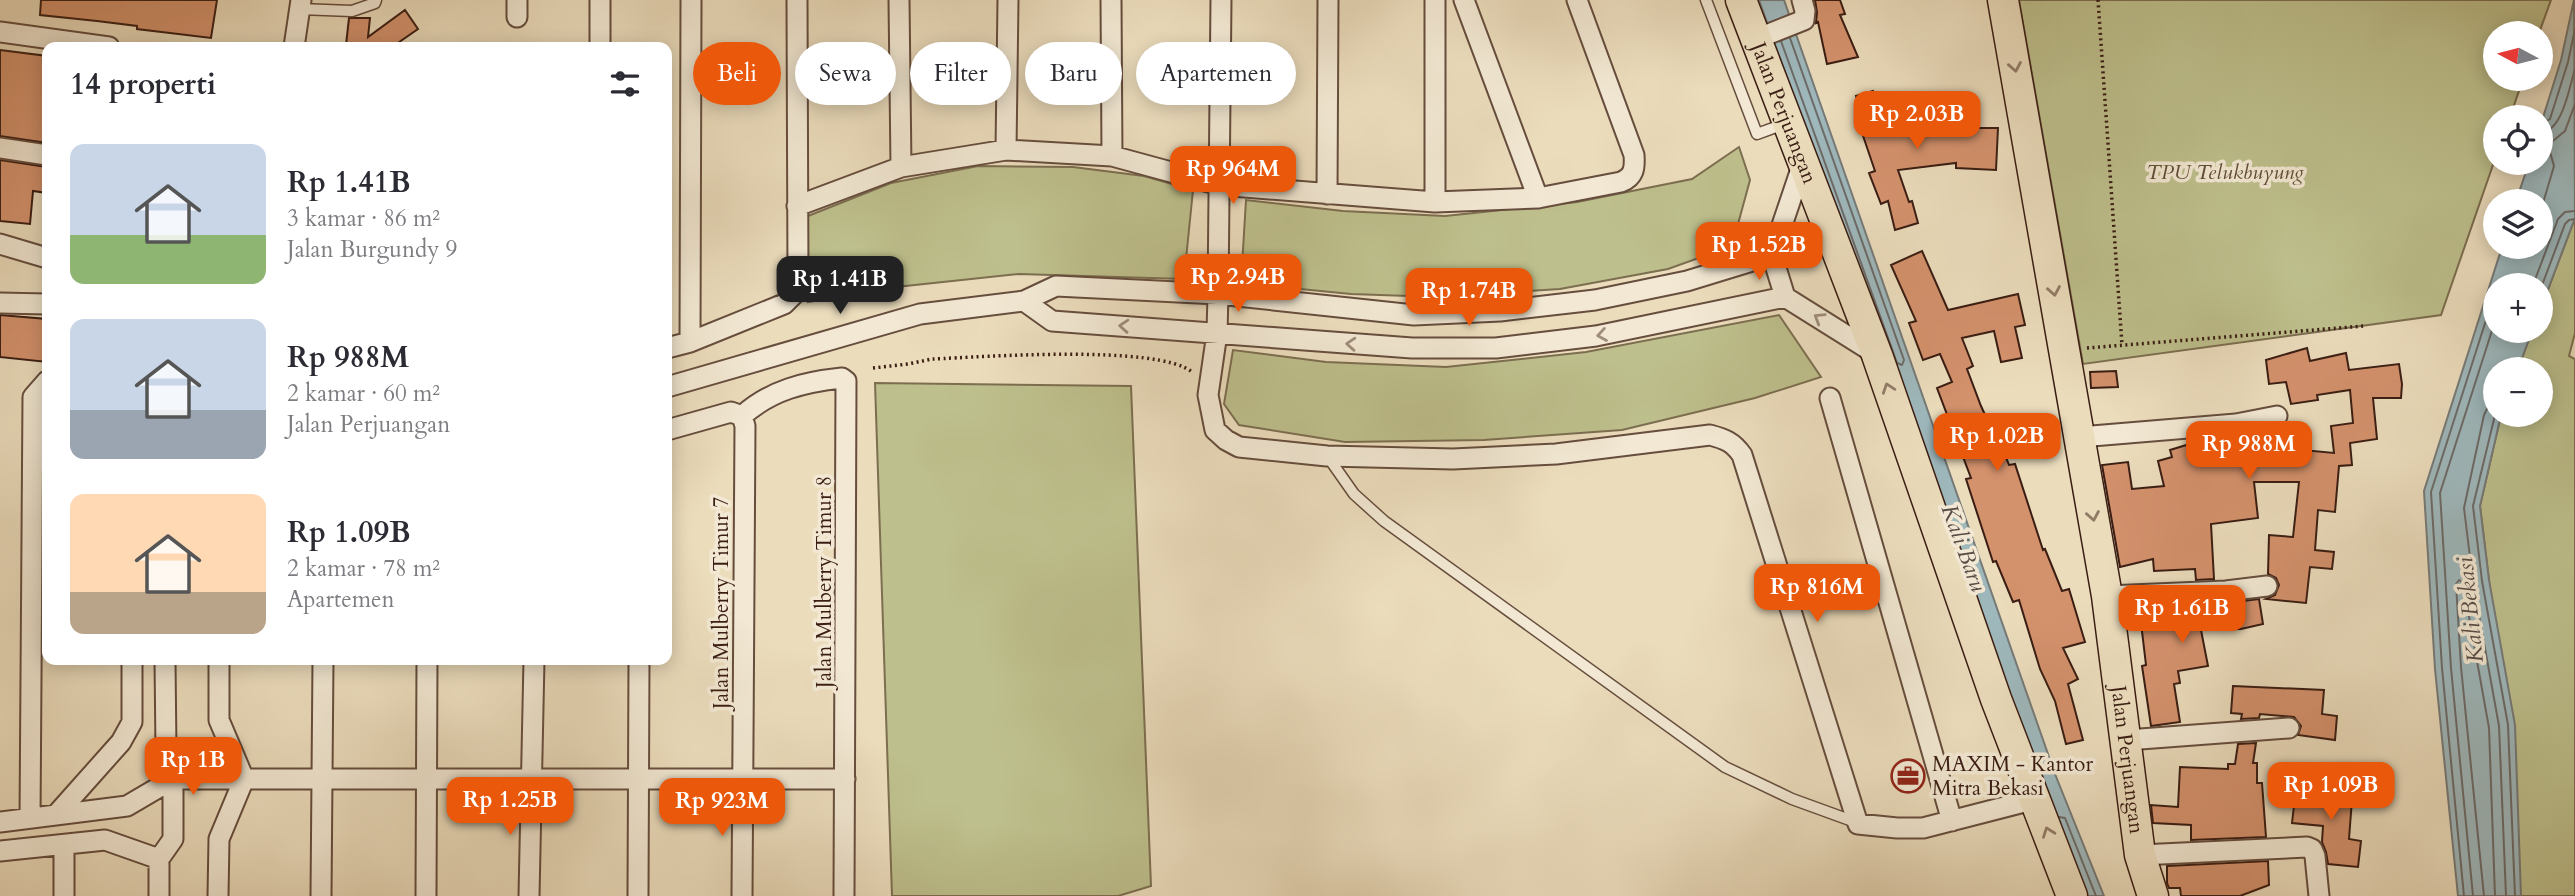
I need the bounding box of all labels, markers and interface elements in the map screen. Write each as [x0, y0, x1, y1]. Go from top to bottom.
north arrow [2483, 21, 2553, 91]
map controls [2483, 21, 2553, 427]
street label: Jalan Perjuangan [1743, 35, 1825, 188]
chip: Beli [693, 42, 781, 105]
chip: Sewa [795, 42, 896, 105]
chip: Filter [910, 42, 1011, 105]
chip: Baru [1025, 42, 1122, 105]
chip: Apartemen [1136, 42, 1296, 105]
one-way arrow [2007, 61, 2022, 73]
text: 14 properti [70, 64, 216, 105]
icon: filters [606, 65, 644, 103]
pin: Rp 2.03B [1845, 92, 1989, 151]
text: Rp 2.03B [1870, 98, 1964, 129]
button: locate [2483, 105, 2553, 175]
pin: Rp 964M [1168, 146, 1298, 206]
text: Rp 964M [1186, 153, 1280, 184]
park label: TPU Telukbuyung [2146, 158, 2304, 187]
text: Rp 1.41B [287, 162, 411, 203]
icon: home [126, 172, 210, 256]
button: layers [2483, 189, 2553, 259]
text: 3 kamar · 86 m² [287, 203, 440, 234]
pin: Rp 1.52B [1687, 222, 1831, 282]
text: Rp 1.52B [1712, 229, 1806, 260]
text: Jalan Burgundy 9 [287, 234, 457, 265]
pin: Rp 2.94B [1166, 254, 1310, 314]
pin: Rp 1.41B [768, 256, 912, 316]
text: Rp 2.94B [1191, 261, 1285, 292]
text: Rp 1.41B [793, 263, 887, 294]
pin: Rp 1.74B [1397, 268, 1541, 328]
button: + [2483, 273, 2553, 343]
text: Rp 1.74B [1422, 275, 1516, 306]
one-way arrow [2046, 285, 2061, 297]
one-way arrow [1814, 314, 1827, 327]
one-way arrow [1118, 319, 1129, 334]
one-way arrow [1596, 327, 1608, 342]
text: Rp 988M [287, 337, 409, 378]
one-way arrow [1345, 337, 1356, 352]
icon: home [126, 347, 210, 431]
button: − [2483, 357, 2553, 427]
text: 2 kamar · 60 m² [287, 378, 440, 409]
one-way arrow [1882, 382, 1896, 394]
text: Jalan Perjuangan [287, 409, 450, 440]
pin: Rp 1.02B [1925, 414, 2069, 473]
text: Rp 1.02B [1950, 420, 2044, 451]
pin: Rp 988M [2184, 421, 2314, 481]
text: Rp 988M [2202, 428, 2296, 459]
street label: Jalan Mulberry Timur 8 [810, 476, 839, 691]
street label: Jalan Mulberry Timur 7 [707, 497, 736, 712]
water label: Kali Baru [1934, 500, 1994, 596]
one-way arrow [2085, 510, 2100, 521]
text: Rp 1.09B [287, 512, 411, 553]
icon: home [126, 522, 210, 606]
text: 2 kamar · 78 m² [287, 553, 440, 584]
water label: Kali Bekasi [2449, 555, 2491, 664]
pin: Rp 816M [1752, 564, 1882, 624]
text: Rp 816M [1770, 571, 1864, 602]
text: Apartemen [287, 584, 395, 615]
pin: Rp 1.61B [2110, 586, 2254, 645]
text: Rp 1.61B [2135, 592, 2229, 623]
street label: Jalan Perjuangan [2104, 681, 2152, 836]
pin: Rp 1B [144, 738, 242, 797]
text: Rp 1B [161, 744, 225, 775]
place label: MAXIM - Kantor Mitra Bekasi [1932, 750, 2093, 803]
office icon: MAXIM - Kantor Mitra Bekasi [1889, 757, 1927, 795]
pin: Rp 1.09B [2259, 762, 2403, 822]
text: Rp 1.09B [2284, 769, 2378, 800]
pin: Rp 1.25B [438, 778, 582, 837]
pin: Rp 923M [657, 778, 787, 838]
text: Rp 1.25B [463, 784, 557, 815]
text: Rp 923M [675, 785, 769, 816]
one-way arrow [2042, 827, 2056, 839]

